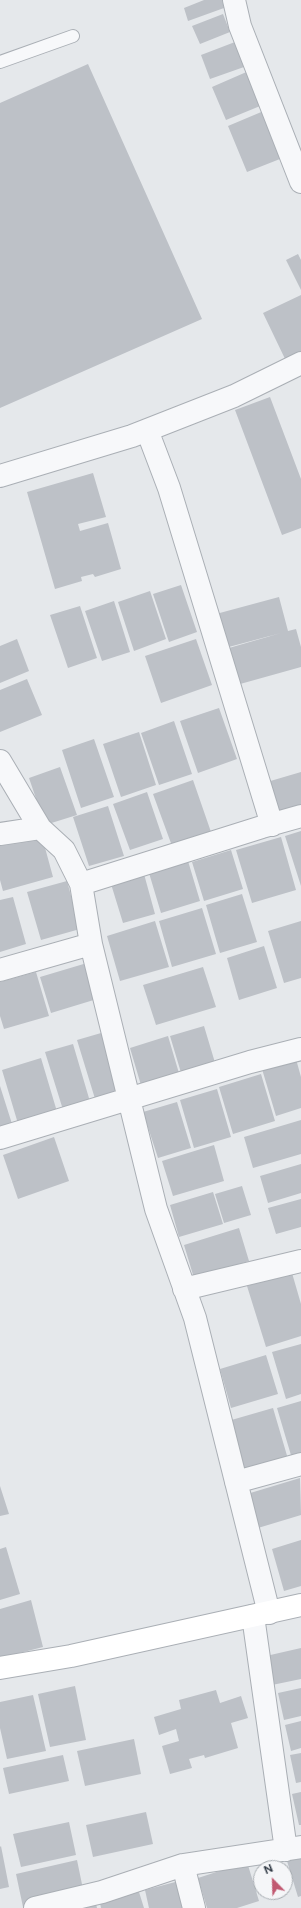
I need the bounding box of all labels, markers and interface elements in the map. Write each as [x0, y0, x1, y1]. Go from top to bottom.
north arrow [253, 1860, 293, 1900]
text: N [262, 1862, 275, 1877]

